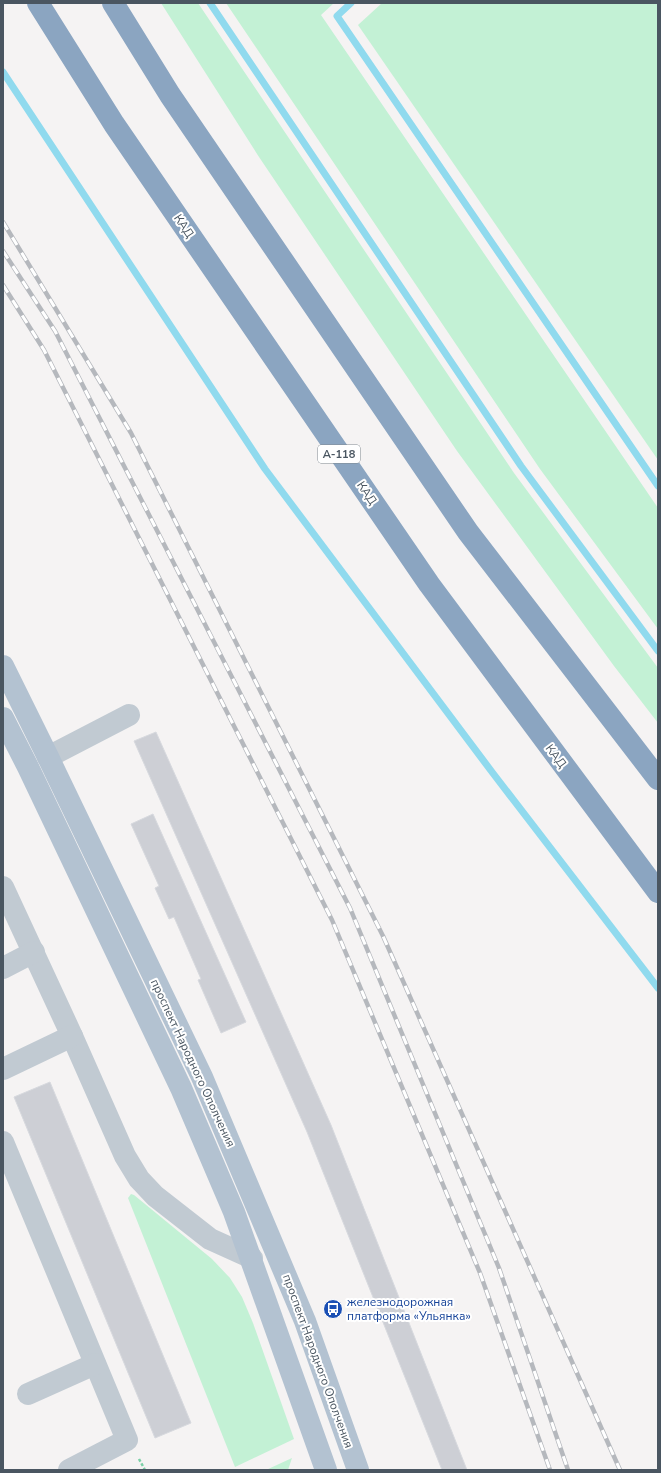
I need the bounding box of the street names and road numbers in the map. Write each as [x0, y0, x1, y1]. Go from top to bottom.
street label: КАД [170, 211, 198, 242]
road number: А-118 [318, 445, 360, 463]
street label: КАД [353, 478, 381, 509]
street label: КАД [542, 741, 570, 772]
street label: проспект Народного Ополчения [147, 976, 239, 1150]
street label: проспект Народного Ополчения [279, 1272, 357, 1450]

